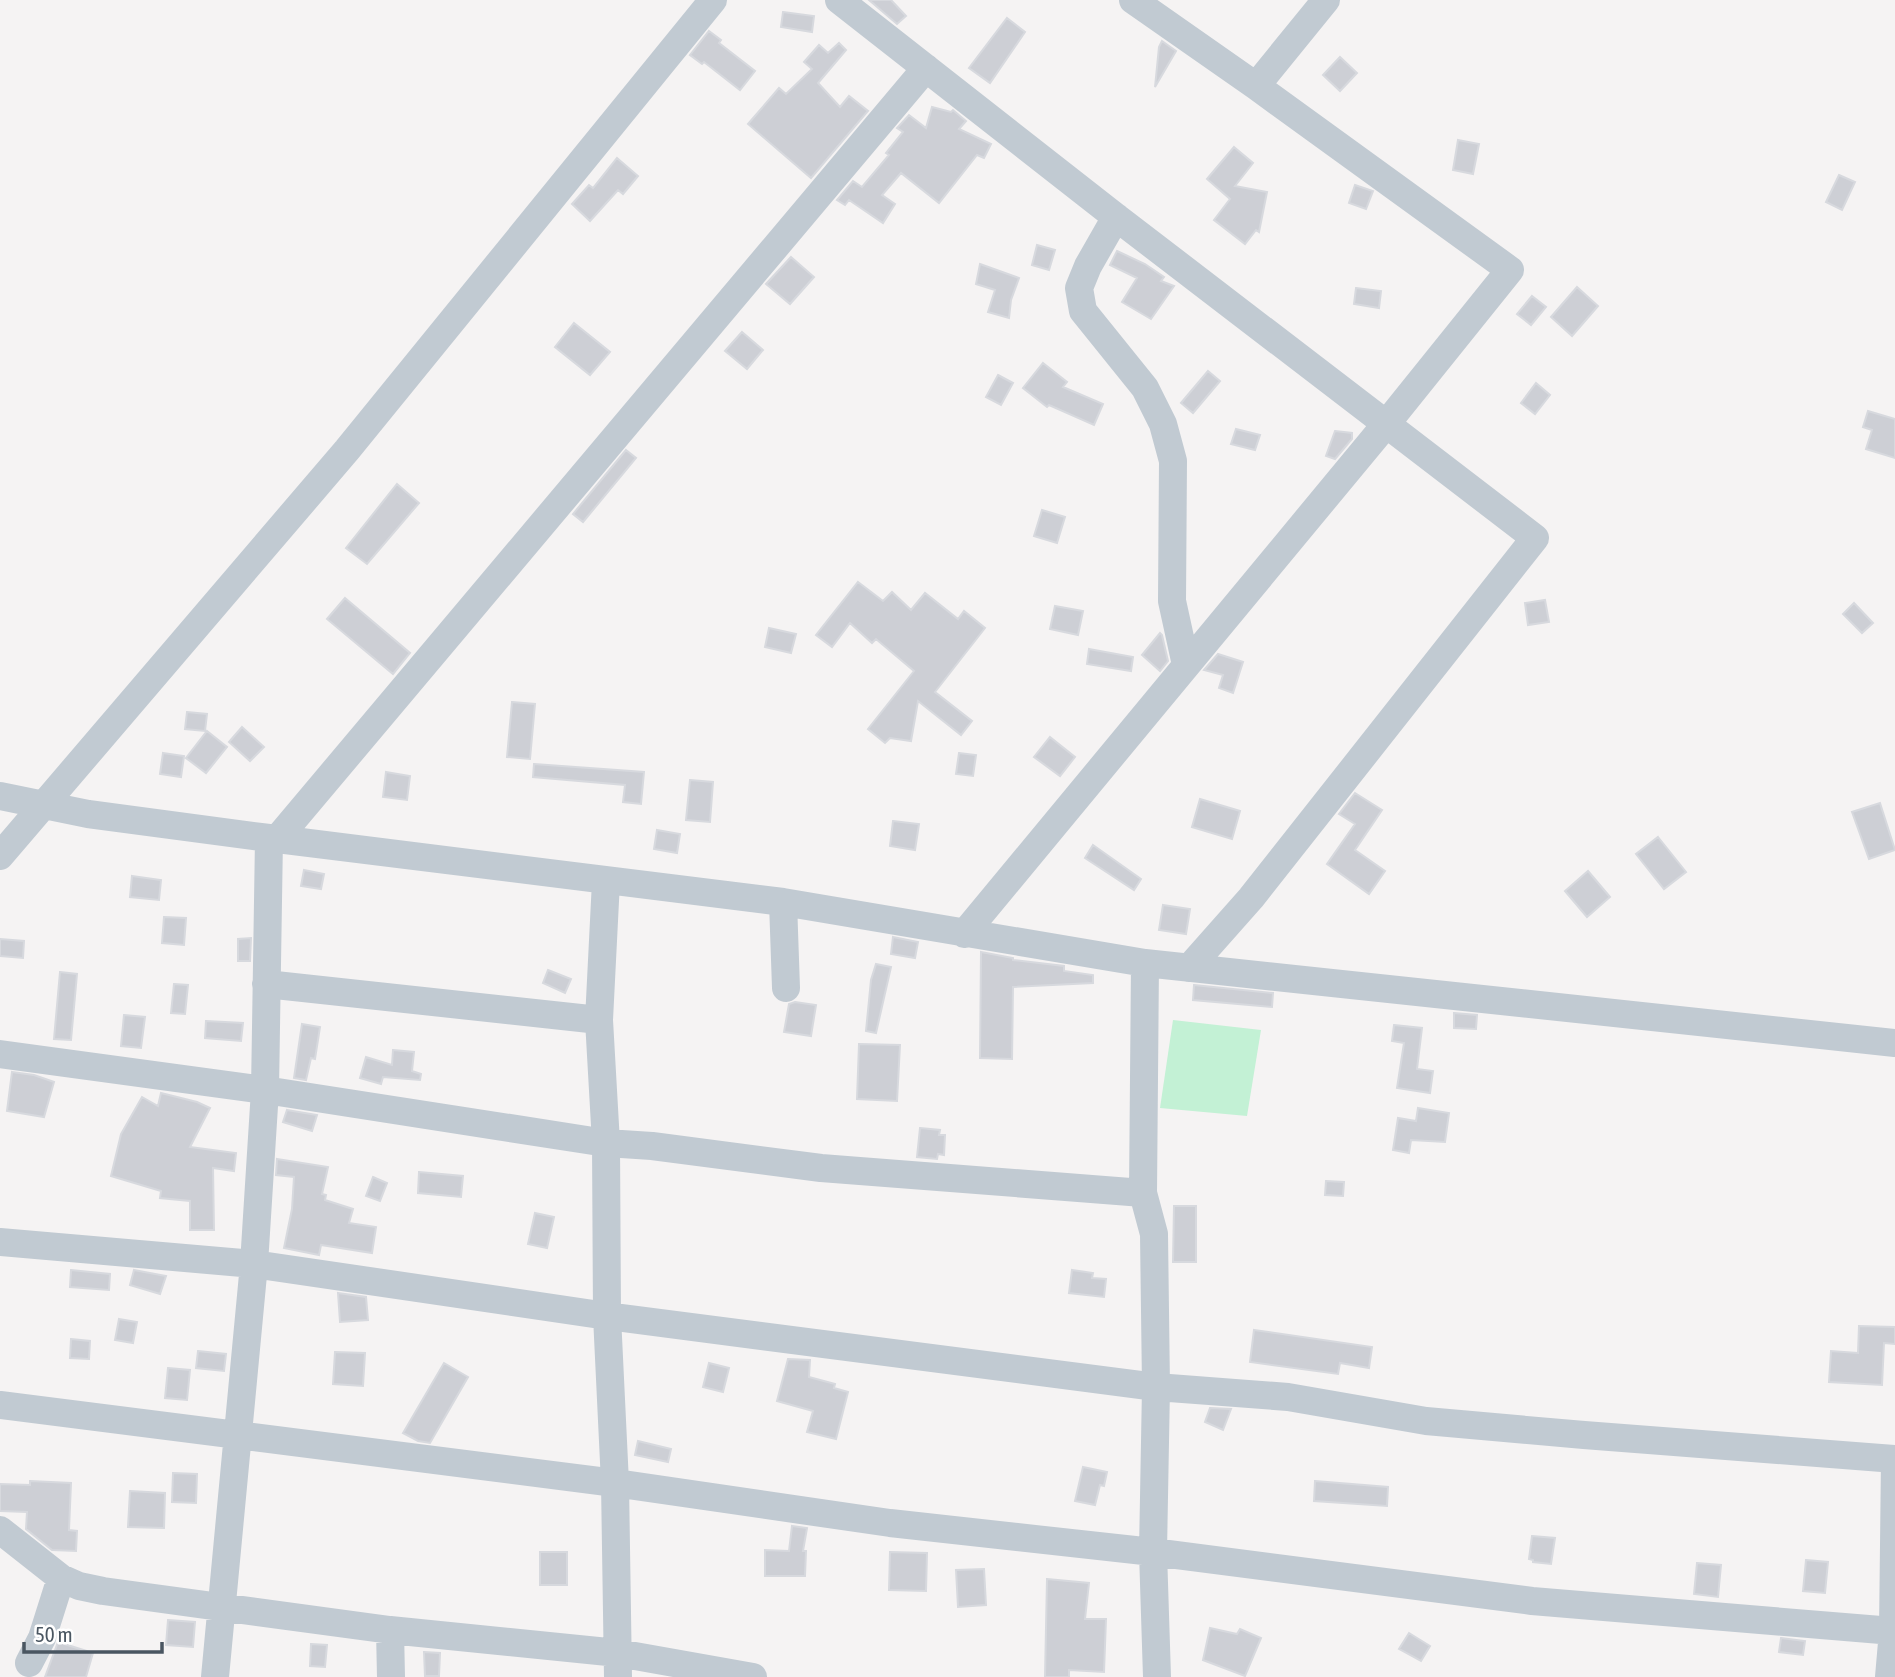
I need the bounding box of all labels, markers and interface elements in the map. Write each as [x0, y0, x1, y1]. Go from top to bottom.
scale bar [24, 1610, 163, 1654]
text: 50 m [35, 1622, 73, 1646]

